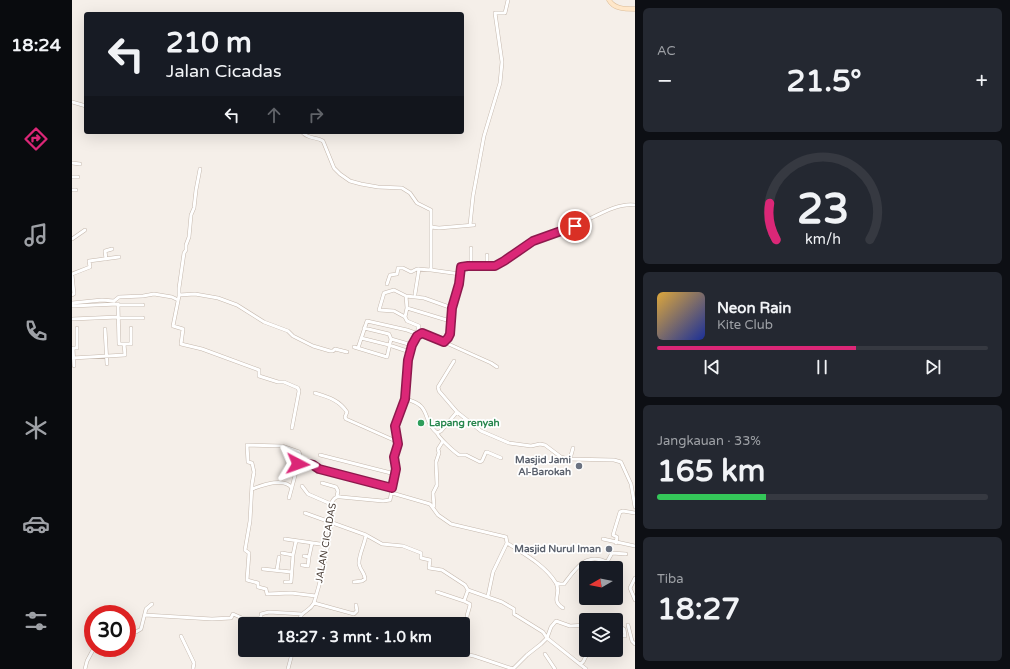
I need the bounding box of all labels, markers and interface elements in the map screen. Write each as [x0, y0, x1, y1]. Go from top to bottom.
text: 210 m [166, 26, 252, 60]
icon: left [100, 28, 152, 80]
text: 18:24 [11, 34, 61, 56]
text: AC [657, 43, 676, 59]
text: Jalan Cicadas [166, 60, 282, 82]
text: 21.5° [787, 63, 862, 100]
text: − [657, 68, 673, 94]
text: + [976, 68, 988, 94]
icon: left [221, 104, 243, 126]
icon: ahead [263, 104, 285, 126]
icon: right [305, 104, 327, 126]
icon: directions [22, 125, 50, 153]
text: 23 [796, 185, 849, 235]
pin [558, 209, 592, 243]
icon: arrive [564, 215, 586, 237]
icon: music [22, 221, 50, 249]
text: km/h [805, 231, 840, 248]
text: Neon Rain [717, 299, 791, 317]
icon: phone [22, 317, 50, 345]
text: Kite Club [717, 317, 773, 333]
icon: previous [701, 356, 723, 378]
icon: pause [811, 356, 833, 378]
icon: next [922, 356, 944, 378]
icon: climate [22, 414, 50, 442]
place label: Lapang renyah [429, 417, 500, 429]
marker: Lapang renyah [416, 418, 426, 428]
text: Jangkauan · 33% [657, 433, 761, 449]
position arrow [277, 443, 319, 485]
text: 165 km [657, 453, 765, 490]
place label: Masjid Jami Al-Barokah [515, 454, 571, 478]
marker: Masjid Jami Al-Barokah [574, 461, 584, 471]
street label: JALAN CICADAS [313, 502, 339, 584]
icon: car [22, 510, 50, 538]
place label: Masjid Nurul Iman [514, 543, 601, 555]
marker: Masjid Nurul Iman [604, 544, 614, 554]
north arrow [579, 561, 623, 605]
map controls [579, 561, 623, 657]
text: Tiba [657, 571, 684, 587]
text: 18:27 [657, 591, 740, 628]
speed limit sign: 30 [84, 605, 136, 657]
icon: filters [22, 607, 50, 635]
button: layers [579, 613, 623, 657]
text: 18:27 · 3 mnt · 1.0 km [276, 628, 432, 646]

